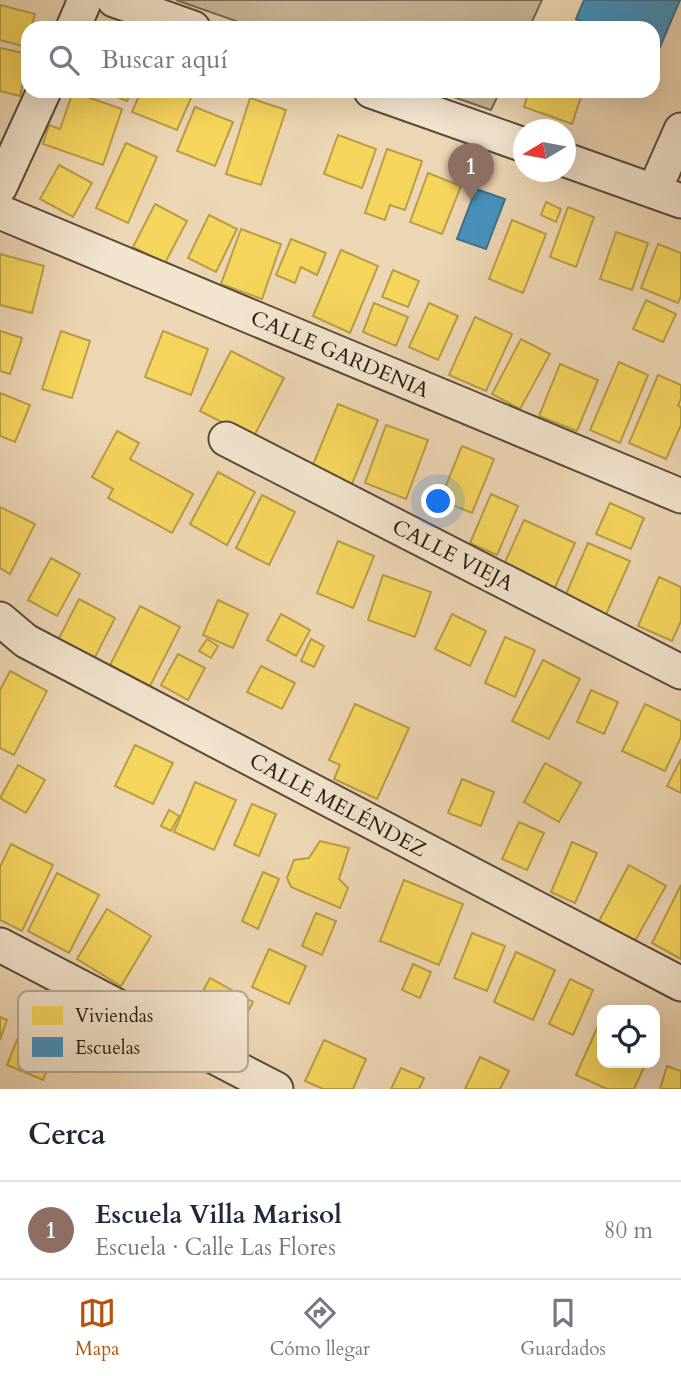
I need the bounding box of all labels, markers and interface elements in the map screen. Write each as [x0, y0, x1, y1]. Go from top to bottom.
search box [21, 21, 660, 98]
icon: search [45, 41, 83, 79]
text: Buscar aquí [101, 42, 228, 77]
north arrow [513, 119, 576, 182]
pin: 1 [448, 143, 494, 201]
street label: CALLE GARDENIA [246, 304, 434, 405]
your location [421, 484, 455, 518]
street label: CALLE VIEJA [387, 512, 518, 598]
street label: CALLE MELÉNDEZ [244, 747, 431, 864]
legend [18, 991, 248, 1072]
text: Viviendas [75, 1003, 153, 1029]
map controls [597, 1005, 660, 1068]
button: locate [597, 1005, 660, 1068]
text: Escuelas [75, 1035, 140, 1061]
text: Cerca [28, 1114, 106, 1155]
text: Escuela Villa Marisol [95, 1197, 342, 1232]
text: 1 [45, 1215, 57, 1246]
text: 80 m [604, 1215, 653, 1246]
text: Escuela · Calle Las Flores [95, 1232, 336, 1263]
tab: Mapa [75, 1294, 120, 1362]
tab: Cómo llegar [270, 1294, 370, 1362]
tab: Guardados [520, 1294, 606, 1362]

